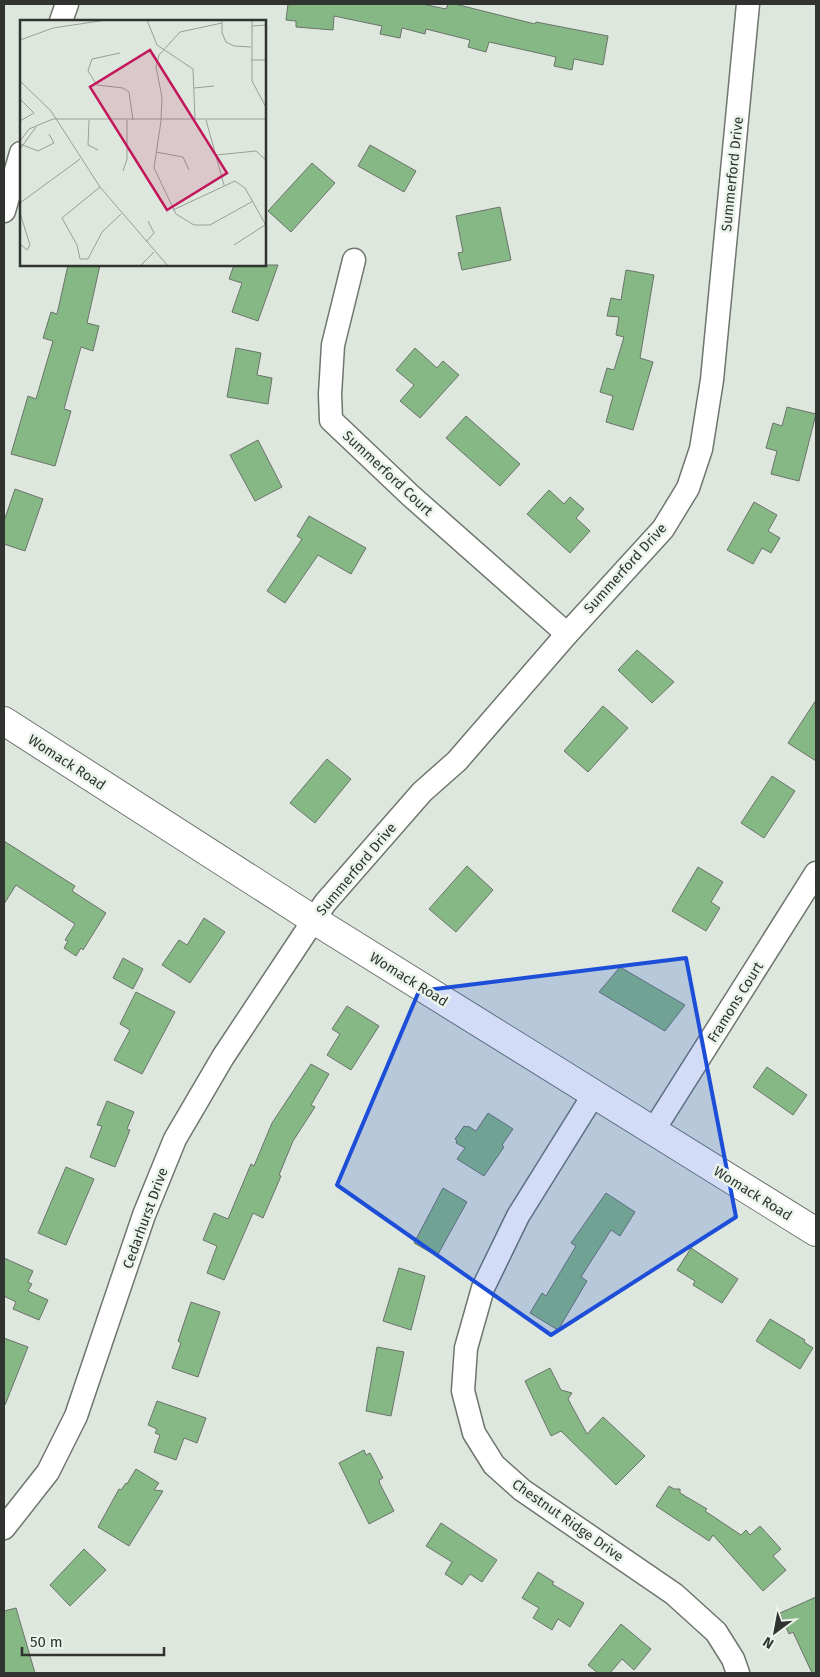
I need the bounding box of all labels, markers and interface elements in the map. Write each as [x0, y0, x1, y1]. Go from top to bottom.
inset map [20, 20, 266, 266]
street label: Summerford Drive [718, 116, 747, 232]
street label: Summerford Court [339, 427, 437, 520]
street label: Summerford Drive [580, 520, 670, 617]
street label: Womack Road [25, 731, 109, 794]
street label: Summerford Drive [313, 820, 400, 919]
street label: Womack Road [366, 949, 451, 1010]
street label: Framons Court [704, 958, 767, 1046]
street label: Womack Road [710, 1163, 795, 1224]
street label: Cedarhurst Drive [119, 1165, 172, 1271]
street label: Chestnut Ridge Drive [509, 1476, 627, 1565]
north arrow [750, 1607, 800, 1657]
scale bar [22, 1624, 165, 1656]
text: 50 m [30, 1633, 63, 1651]
text: N [760, 1633, 777, 1652]

